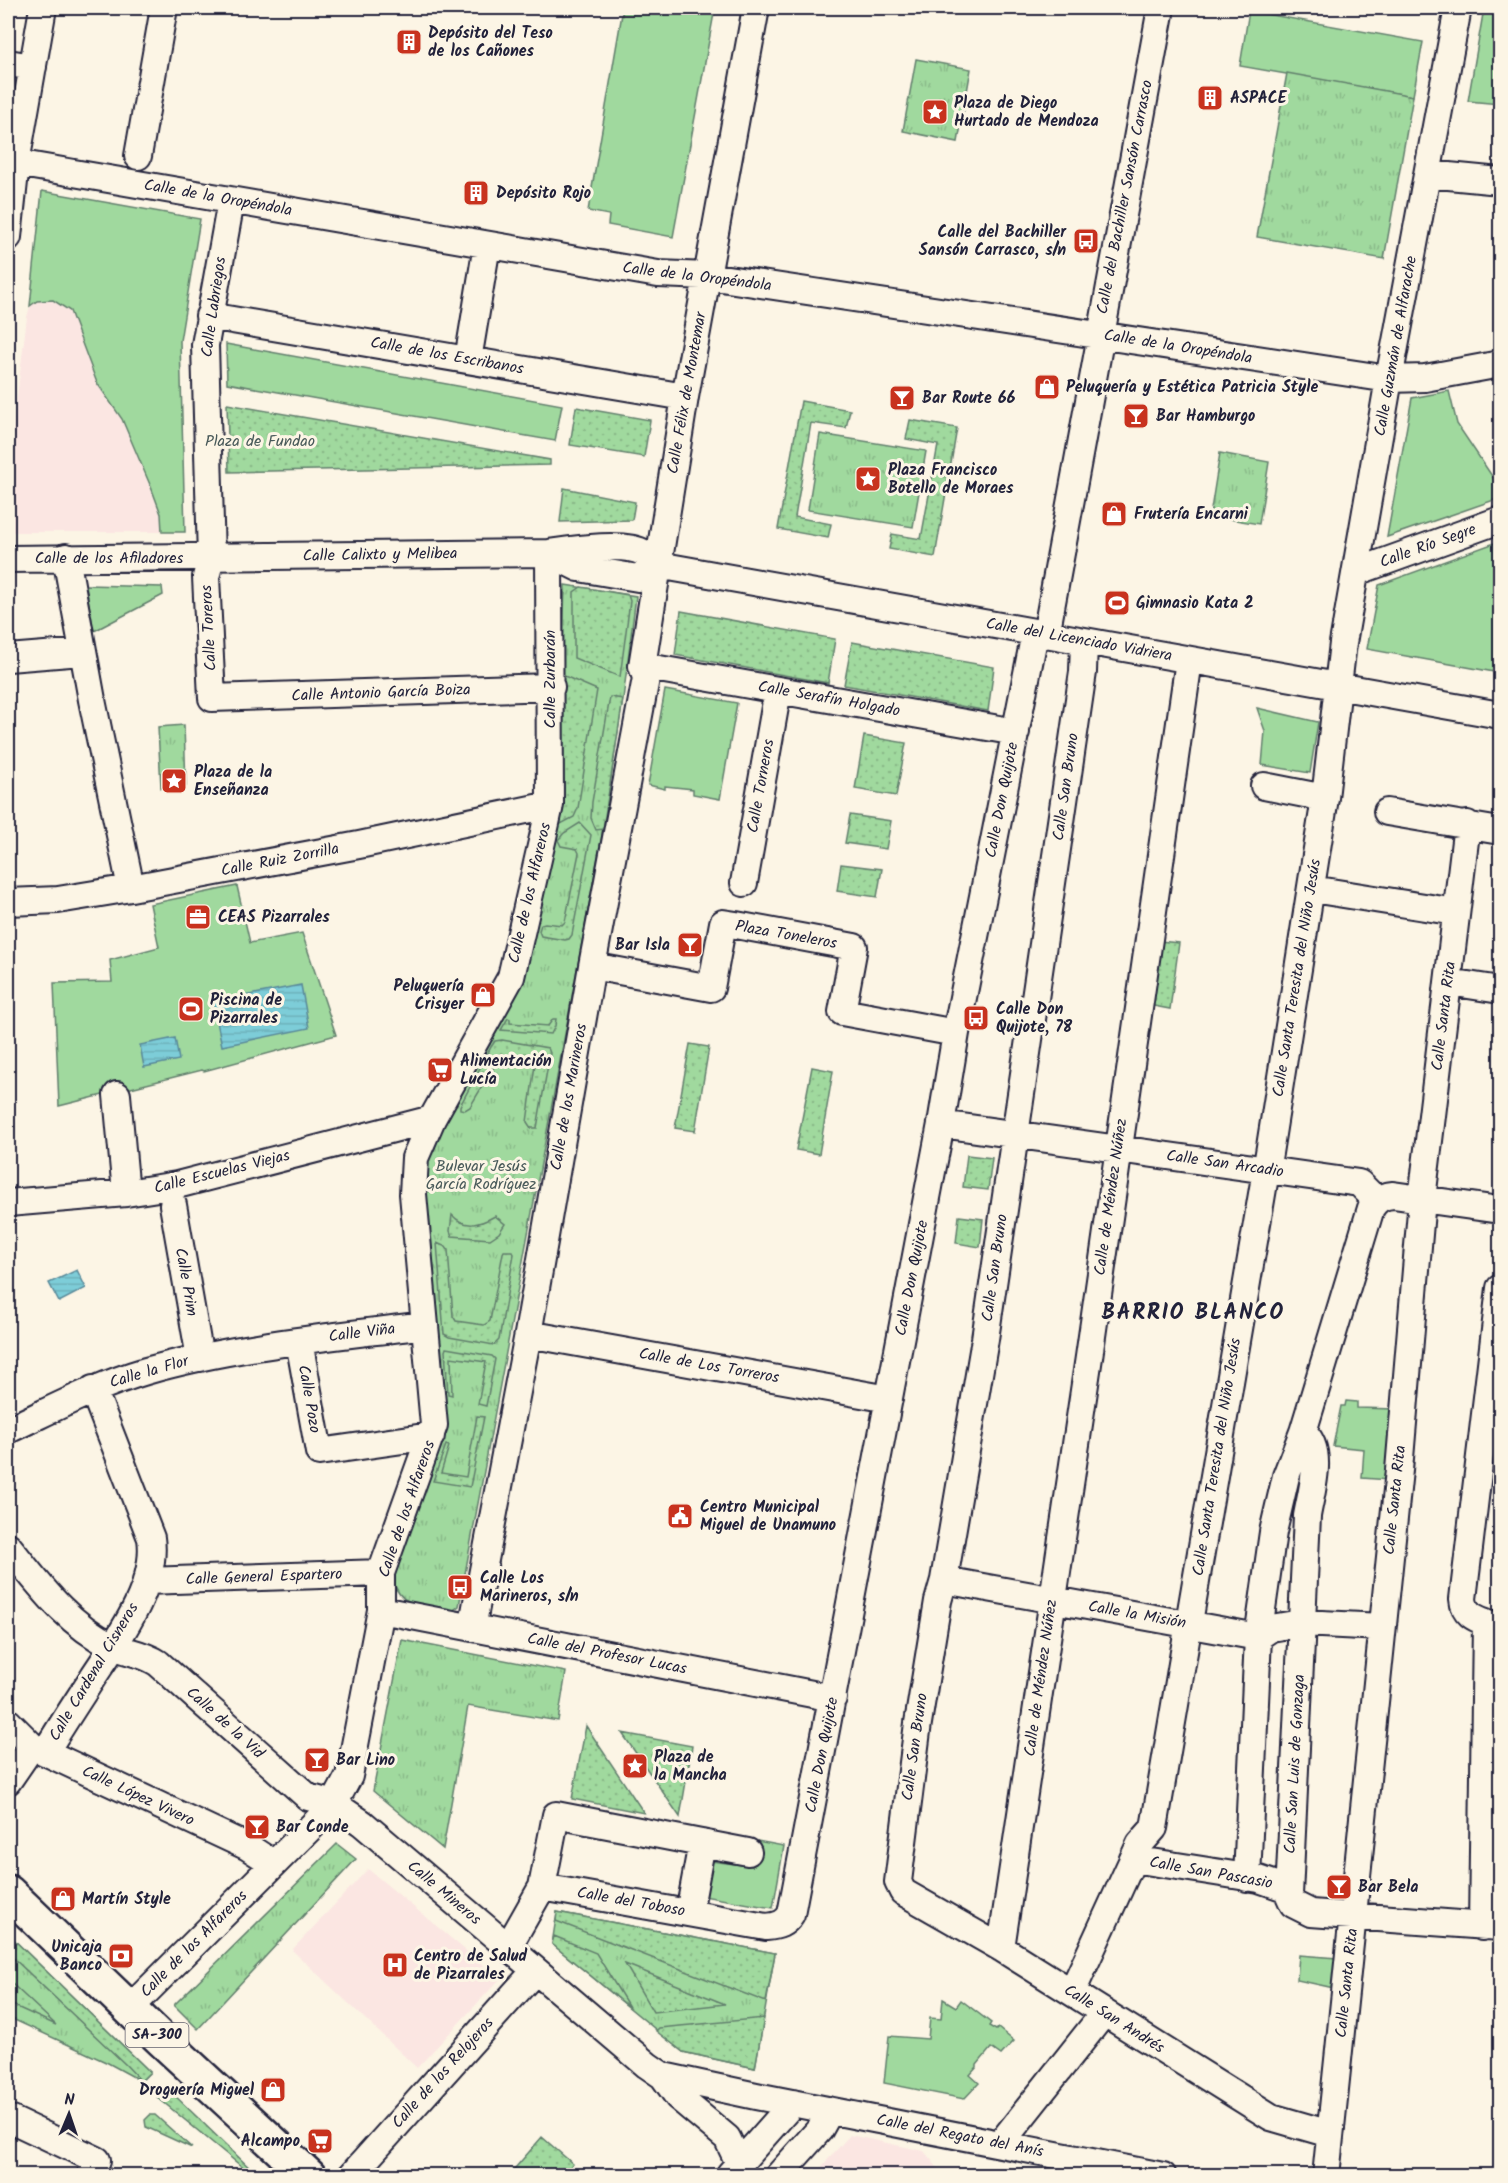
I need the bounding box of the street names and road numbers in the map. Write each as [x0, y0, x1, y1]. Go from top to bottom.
street label: Calle del Bachiller Sansón Carrasco [1090, 78, 1160, 316]
street label: Calle de la Oropéndola [142, 173, 294, 223]
street label: Calle Guzmán de Alfarache [1368, 254, 1424, 438]
street label: Calle Labriegos [195, 255, 233, 359]
street label: Calle de la Oropéndola [621, 255, 773, 299]
street label: Calle Félix de Montemar [660, 308, 714, 476]
street label: Calle de la Oropéndola [1102, 323, 1254, 371]
street label: Calle de los Escribanos [368, 330, 526, 382]
street label: Calle Río Segre [1376, 517, 1480, 575]
street label: Calle Calixto y Melibea [302, 541, 458, 569]
street label: Calle de los Afiladores [35, 546, 184, 571]
street label: Calle Toreros [194, 584, 224, 672]
street label: Calle del Licenciado Vidriera [984, 611, 1174, 669]
street label: Calle Zurbarán [538, 630, 563, 728]
street label: Calle Serafín Holgado [756, 674, 902, 724]
street label: Calle Antonio García Boiza [291, 677, 471, 709]
street label: Calle San Bruno [1046, 732, 1086, 842]
street label: Calle Torneros [740, 737, 782, 835]
street label: Calle Don Quijote [979, 740, 1025, 860]
street label: Calle de los Alfareros [502, 820, 558, 966]
street label: Calle Ruiz Zorrilla [219, 836, 341, 884]
street label: Calle Santa Teresita del Niño Jesús [1266, 857, 1328, 1099]
street label: Plaza Toneleros [733, 914, 839, 956]
street label: Calle Santa Rita [1425, 960, 1463, 1072]
street label: Calle de los Marineros [544, 1021, 594, 1172]
street label: Calle de Méndez Núñez [1088, 1117, 1134, 1277]
street label: Calle Escuelas Viejas [151, 1143, 293, 1201]
street label: Calle San Arcadio [1165, 1143, 1285, 1185]
street label: Calle San Bruno [975, 1213, 1015, 1323]
street label: Calle Don Quijote [889, 1218, 935, 1338]
street label: Calle Prim [168, 1246, 204, 1318]
street label: Calle Viña [327, 1317, 397, 1349]
street label: Calle Santa Teresita del Niño Jesús [1186, 1336, 1248, 1578]
street label: Calle de Los Torreros [637, 1341, 781, 1391]
street label: Calle la Flor [107, 1348, 193, 1395]
street label: Calle Pozo [291, 1363, 327, 1435]
street label: Calle de los Alfareros [372, 1437, 442, 1581]
street label: Calle Santa Rita [1377, 1444, 1413, 1556]
street label: Calle General Espartero [185, 1562, 343, 1592]
street label: Calle la Misión [1086, 1594, 1188, 1636]
street label: Calle Cardenal Cisneros [43, 1598, 145, 1746]
street label: Calle de Méndez Núñez [1018, 1598, 1064, 1758]
street label: Calle del Profesor Lucas [525, 1626, 689, 1682]
street label: Calle San Luis de Gonzaga [1278, 1674, 1312, 1854]
street label: Calle de la Vid [180, 1681, 271, 1766]
street label: Calle San Bruno [895, 1692, 935, 1802]
street label: Calle Don Quijote [799, 1695, 845, 1815]
street label: Calle López Vivero [78, 1759, 198, 1833]
street label: Calle San Pascasio [1147, 1850, 1275, 1896]
street label: Calle Mineros [401, 1854, 487, 1932]
street label: Calle del Toboso [575, 1880, 687, 1924]
street label: Calle de los Alfareros [134, 1884, 254, 2004]
street label: Calle Santa Rita [1329, 1927, 1365, 2039]
street label: Calle San Andrés [1059, 1978, 1169, 2060]
street label: Calle de los Relojeros [386, 2011, 500, 2134]
road number: SA-300 [126, 2023, 188, 2047]
street label: Calle del Regato del Anís [874, 2108, 1046, 2165]

